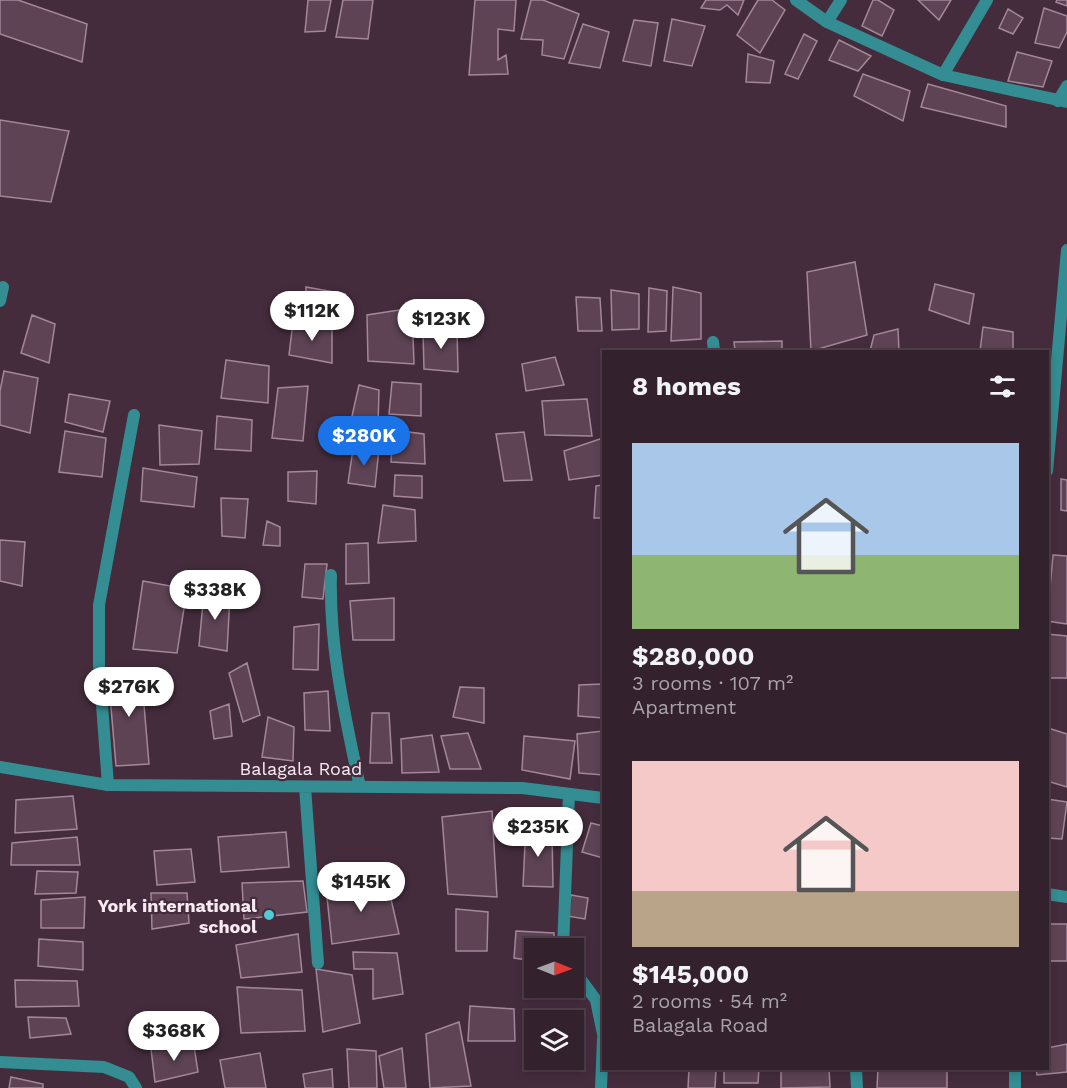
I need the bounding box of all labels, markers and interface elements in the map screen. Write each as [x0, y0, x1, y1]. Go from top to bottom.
pin: $112K [270, 291, 354, 342]
text: $112K [284, 298, 340, 322]
pin: $123K [399, 299, 483, 350]
text: $123K [411, 306, 471, 330]
icon: filters [986, 370, 1019, 403]
text: 8 homes [632, 371, 741, 401]
pin: $280K [322, 416, 406, 467]
text: $280K [332, 423, 396, 447]
icon: home [772, 482, 880, 590]
pin: $338K [173, 570, 257, 621]
text: $338K [184, 577, 246, 601]
text: $280,000 [632, 641, 754, 671]
pin: $276K [87, 667, 171, 718]
text: 3 rooms · 107 m² [632, 671, 793, 695]
text: $276K [98, 674, 160, 698]
text: Apartment [632, 695, 736, 719]
street label: Balagala Road [240, 758, 362, 779]
icon: home [772, 800, 880, 908]
pin: $235K [496, 807, 580, 858]
text: $235K [507, 814, 569, 838]
pin: $145K [319, 862, 403, 913]
text: $145K [331, 869, 391, 893]
place label: York international school [98, 895, 257, 937]
marker: York international school [262, 908, 276, 922]
north arrow [524, 938, 584, 998]
map controls [524, 938, 584, 1070]
text: $145,000 [632, 959, 749, 989]
text: 2 rooms · 54 m² [632, 989, 787, 1013]
button: layers [524, 1010, 584, 1070]
pin: $368K [132, 1011, 216, 1062]
text: Balagala Road [632, 1013, 768, 1037]
text: $368K [142, 1018, 206, 1042]

